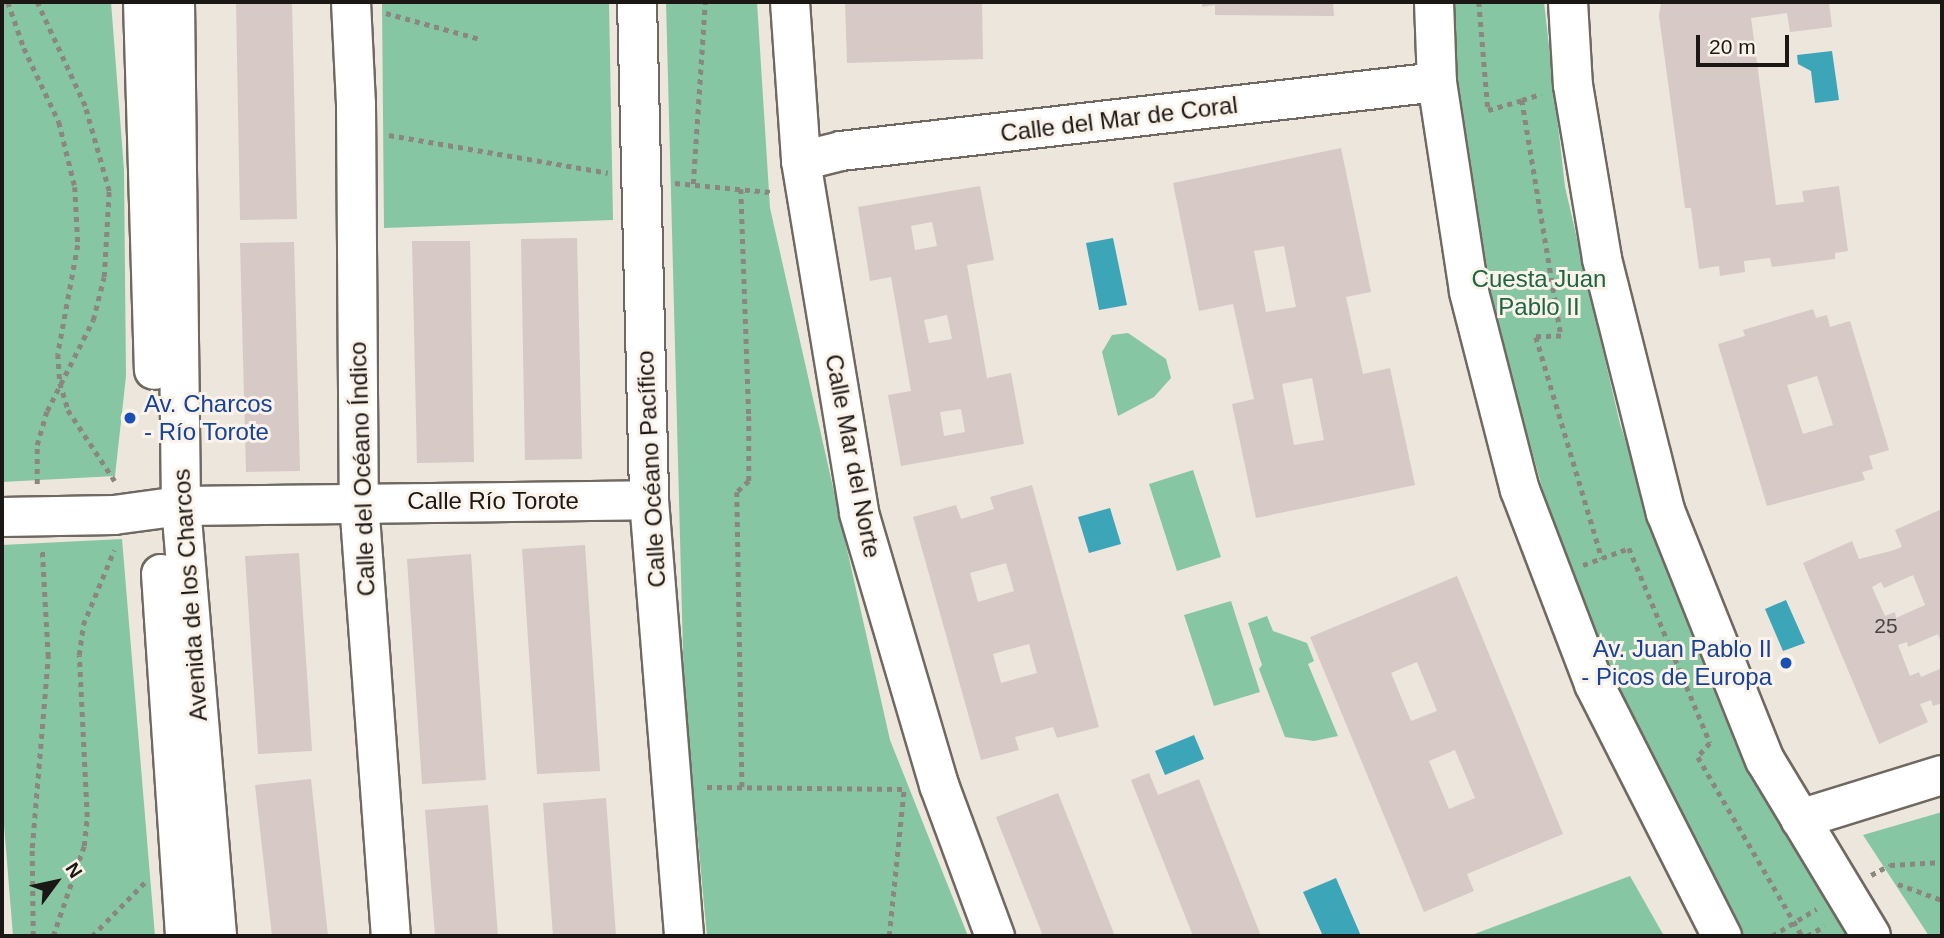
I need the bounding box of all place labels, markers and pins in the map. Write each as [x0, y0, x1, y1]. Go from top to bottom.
place label: Av. Charcos - Río Torote [144, 390, 272, 446]
marker: Av. Charcos - Río Torote [122, 410, 138, 426]
place label: Av. Juan Pablo II - Picos de Europa [1581, 635, 1772, 691]
marker: Av. Juan Pablo II - Picos de Europa [1778, 655, 1794, 671]

